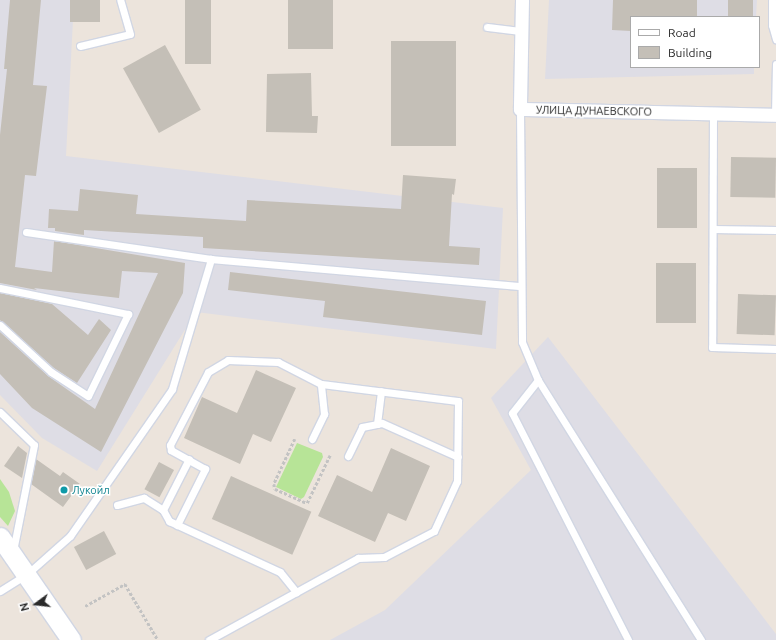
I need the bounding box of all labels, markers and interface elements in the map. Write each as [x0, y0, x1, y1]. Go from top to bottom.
legend [630, 16, 760, 68]
text: Road [668, 26, 696, 39]
text: Building [668, 46, 712, 59]
street label: УЛИЦА ДУНАЕВСКОГО [536, 103, 652, 119]
place label: Лукойл [72, 483, 110, 497]
marker: Лукойл [59, 485, 69, 495]
north arrow [16, 584, 56, 624]
text: N [18, 602, 31, 613]

